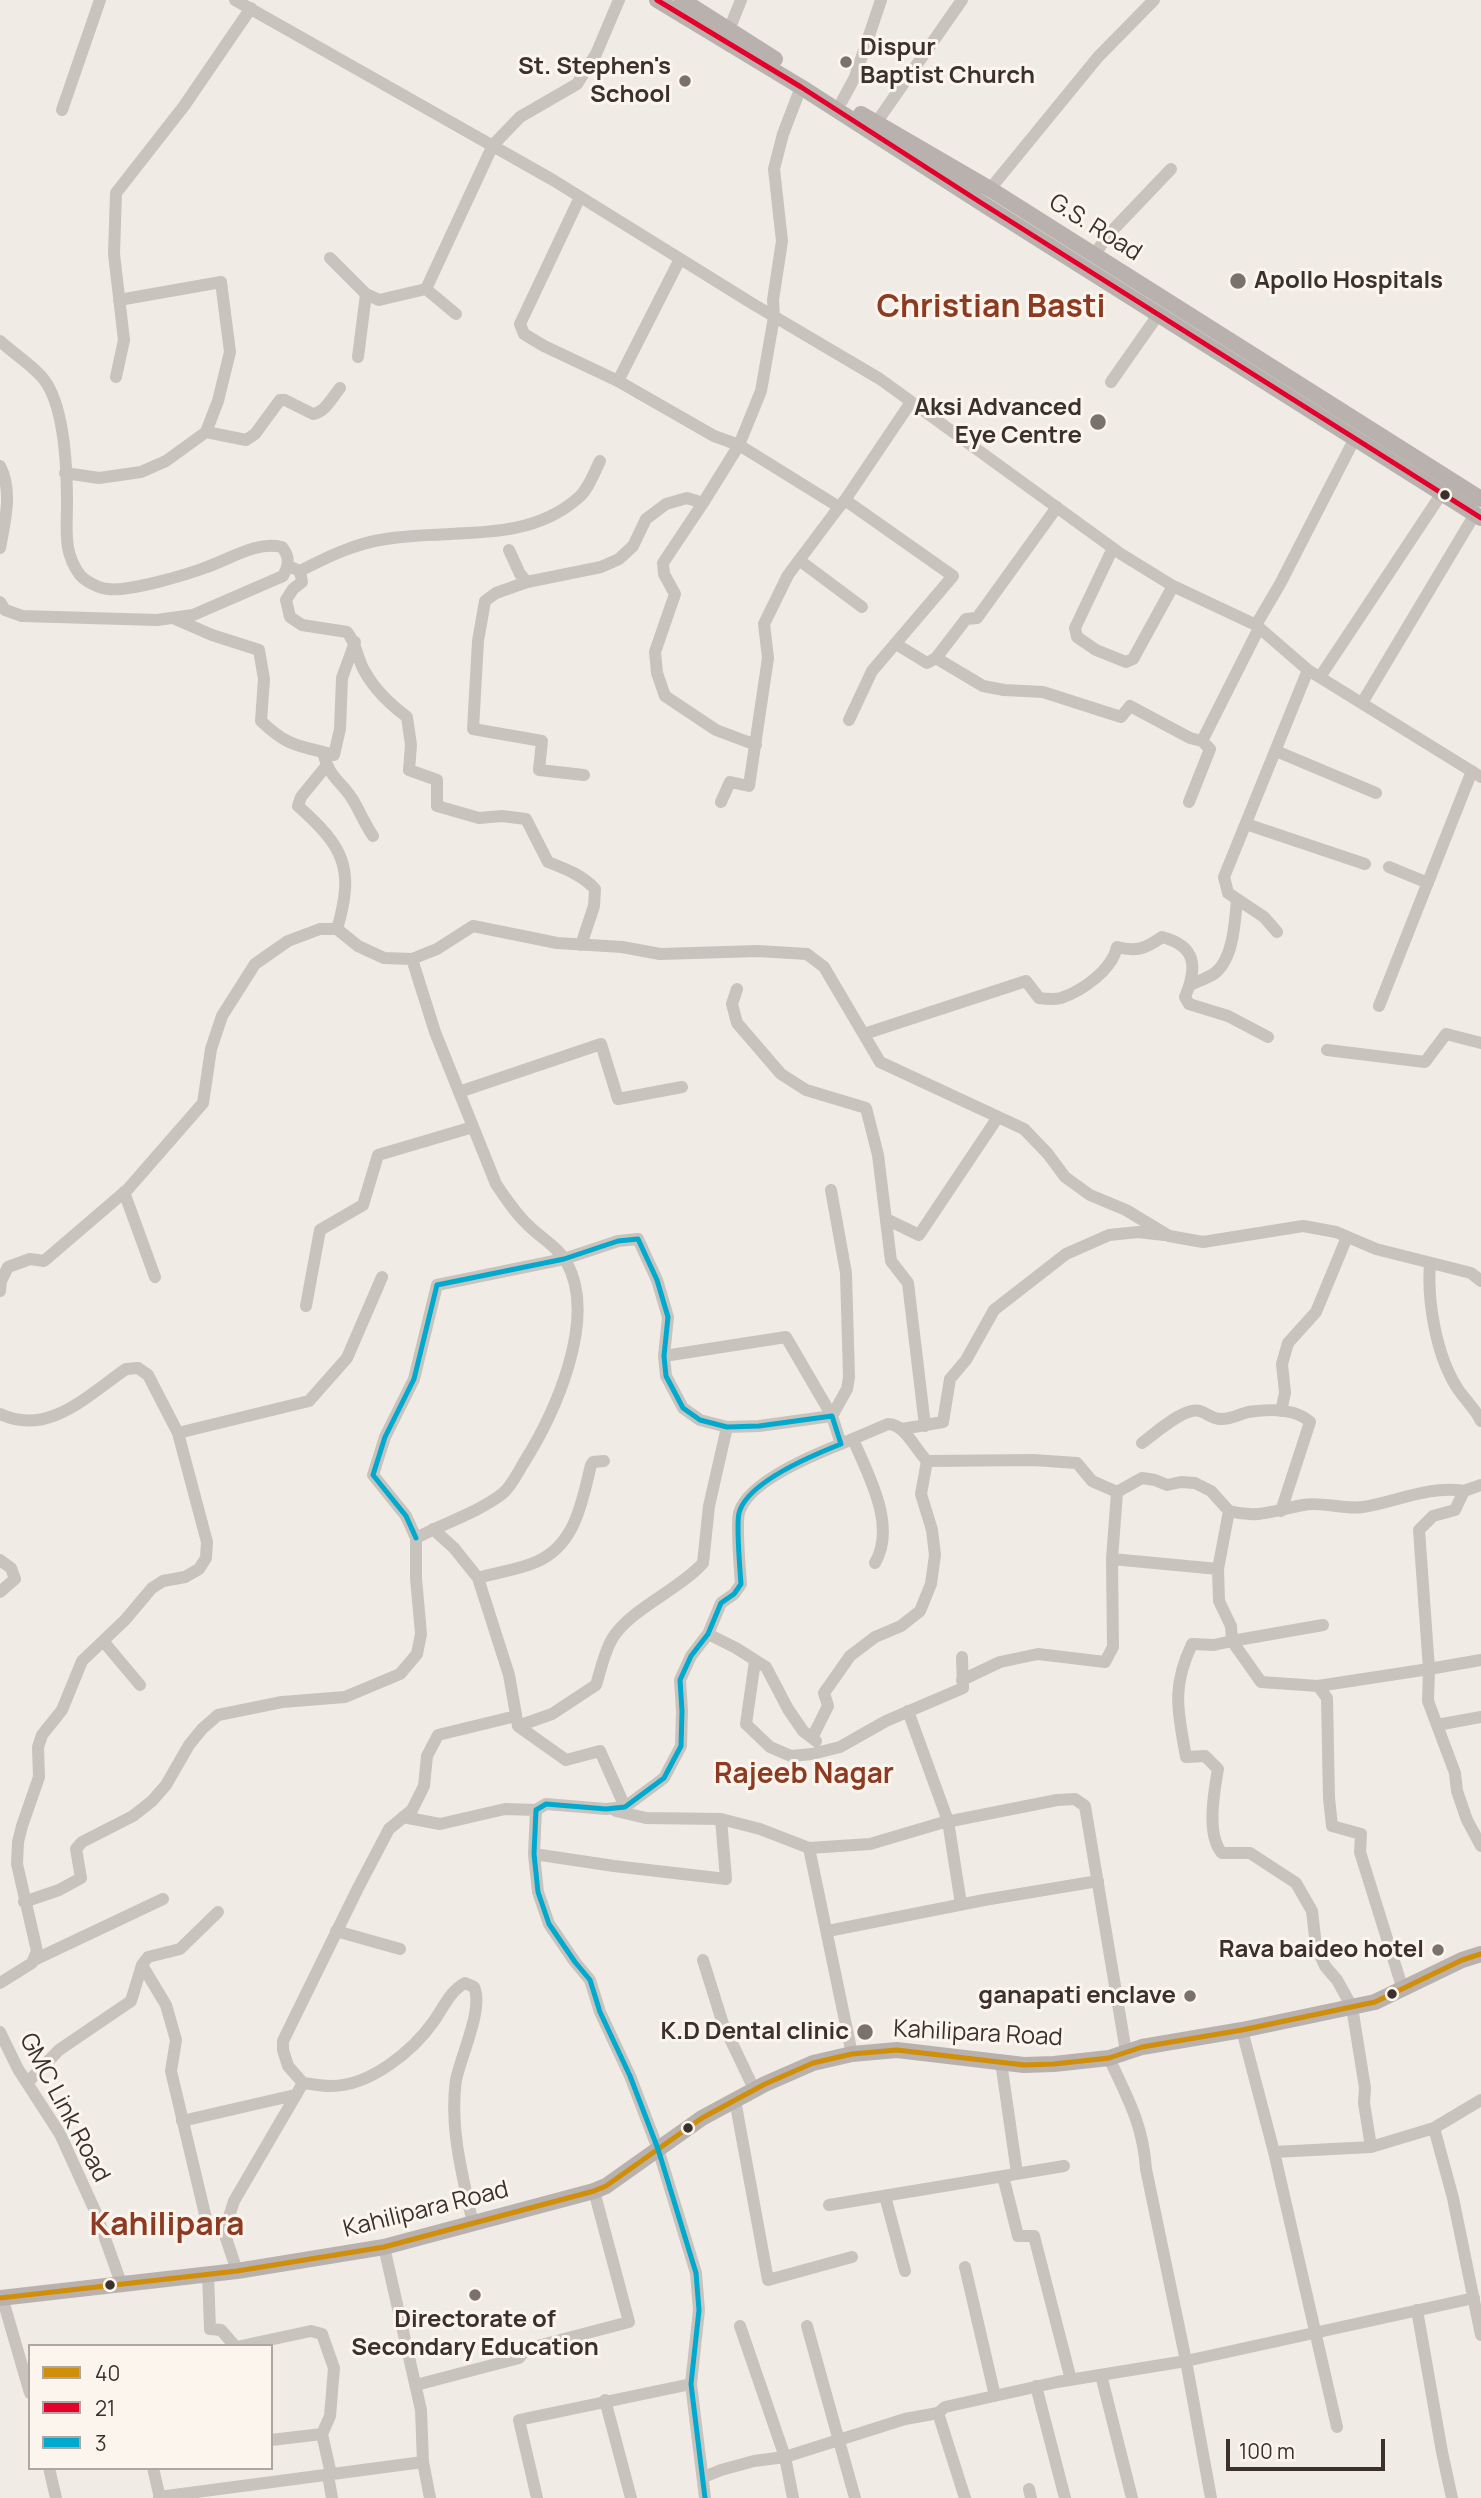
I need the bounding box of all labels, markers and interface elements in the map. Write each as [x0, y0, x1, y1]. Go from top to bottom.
place label: Dispur Baptist Church [860, 34, 1035, 90]
place label: St. Stephen's School [518, 53, 671, 109]
marker: Dispur Baptist Church [838, 54, 854, 70]
marker: St. Stephen's School [677, 73, 693, 89]
street label: G.S. Road [1043, 188, 1147, 268]
place label: Apollo Hospitals [1254, 267, 1443, 295]
marker: Apollo Hospitals [1228, 271, 1248, 291]
district label: Christian Basti [876, 289, 1106, 327]
place label: Aksi Advanced Eye Centre [914, 394, 1082, 450]
marker: Aksi Advanced Eye Centre [1088, 412, 1108, 432]
unlabelled marker [1438, 488, 1452, 502]
district label: Rajeeb Nagar [714, 1758, 894, 1792]
place label: Rava baideo hotel [1219, 1936, 1424, 1964]
marker: Rava baideo hotel [1430, 1942, 1446, 1958]
place label: ganapati enclave [978, 1982, 1176, 2010]
unlabelled marker [1385, 1987, 1399, 2001]
marker: ganapati enclave [1182, 1988, 1198, 2004]
street label: Kahilipara Road [893, 2015, 1063, 2053]
place label: K.D Dental clinic [660, 2018, 849, 2046]
marker: K.D Dental clinic [855, 2022, 875, 2042]
street label: GMC Link Road [13, 2029, 115, 2187]
unlabelled marker [681, 2121, 695, 2135]
street label: Kahilipara Road [340, 2176, 512, 2244]
district label: Kahilipara [89, 2207, 245, 2245]
unlabelled marker [103, 2278, 117, 2292]
marker: Directorate of Secondary Education [467, 2287, 483, 2303]
place label: Directorate of Secondary Education [351, 2306, 599, 2362]
legend [28, 2344, 273, 2470]
text: 40 [95, 2359, 120, 2387]
text: 21 [95, 2394, 115, 2422]
scale bar [1229, 2424, 1388, 2468]
text: 3 [95, 2429, 107, 2457]
text: 100 m [1239, 2437, 1295, 2465]

